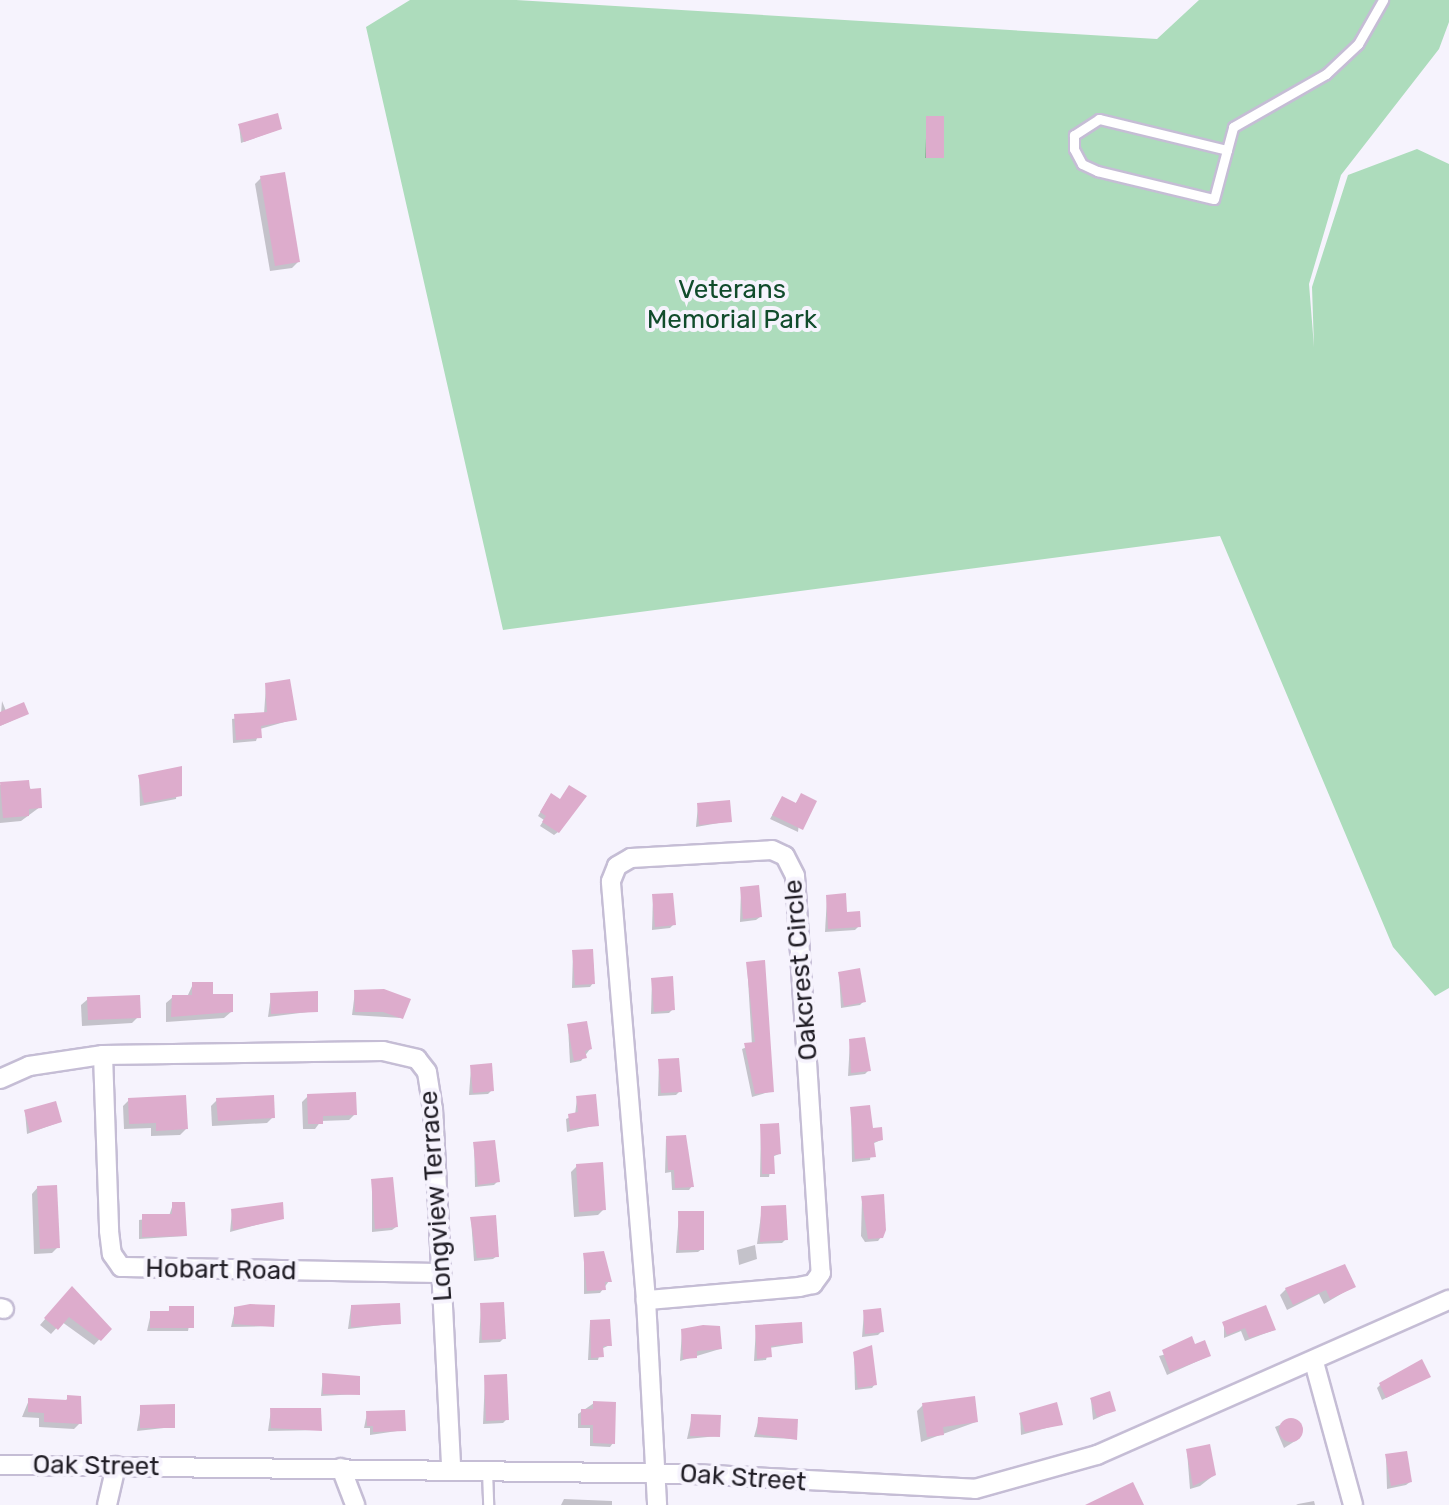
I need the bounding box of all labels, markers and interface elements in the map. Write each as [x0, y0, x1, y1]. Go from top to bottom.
park label: Veterans Memorial Park [647, 274, 817, 336]
street label: Oakcrest Circle [778, 878, 824, 1062]
street label: Longview Terrace [413, 1089, 459, 1303]
street label: Hobart Road [145, 1253, 297, 1287]
street label: Oak Street [32, 1449, 160, 1483]
street label: Oak Street [679, 1458, 807, 1498]

